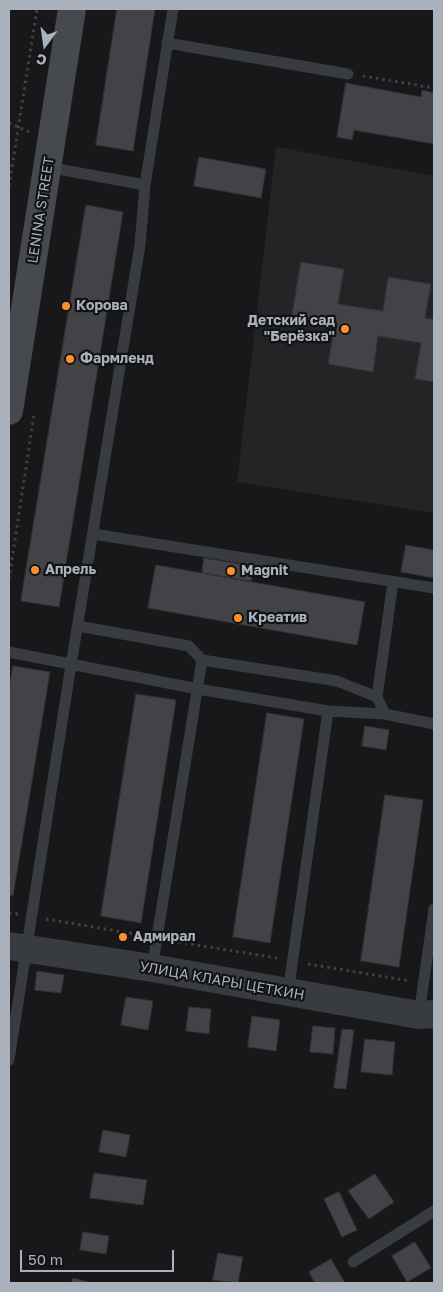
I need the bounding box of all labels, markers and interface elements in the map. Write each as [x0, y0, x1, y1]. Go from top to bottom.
north arrow [20, 20, 70, 70]
text: С [34, 51, 48, 69]
street label: LENINA STREET [24, 155, 58, 265]
place label: Корова [76, 298, 128, 314]
marker: Корова [60, 300, 72, 312]
place label: Детский сад "Берёзка" [248, 313, 335, 346]
marker: Детский сад "Берёзка" [339, 323, 351, 335]
place label: Фармленд [80, 351, 154, 367]
marker: Фармленд [64, 353, 76, 365]
place label: Апрель [45, 562, 96, 578]
place label: Magnit [241, 563, 288, 579]
marker: Апрель [29, 564, 41, 576]
marker: Magnit [225, 565, 237, 577]
place label: Креатив [248, 610, 307, 626]
marker: Креатив [232, 612, 244, 624]
place label: Адмирал [133, 929, 196, 945]
marker: Адмирал [117, 931, 129, 943]
street label: УЛИЦА КЛАРЫ ЦЕТКИН [138, 958, 306, 1004]
scale bar [22, 1240, 176, 1272]
text: 50 m [28, 1250, 63, 1268]

